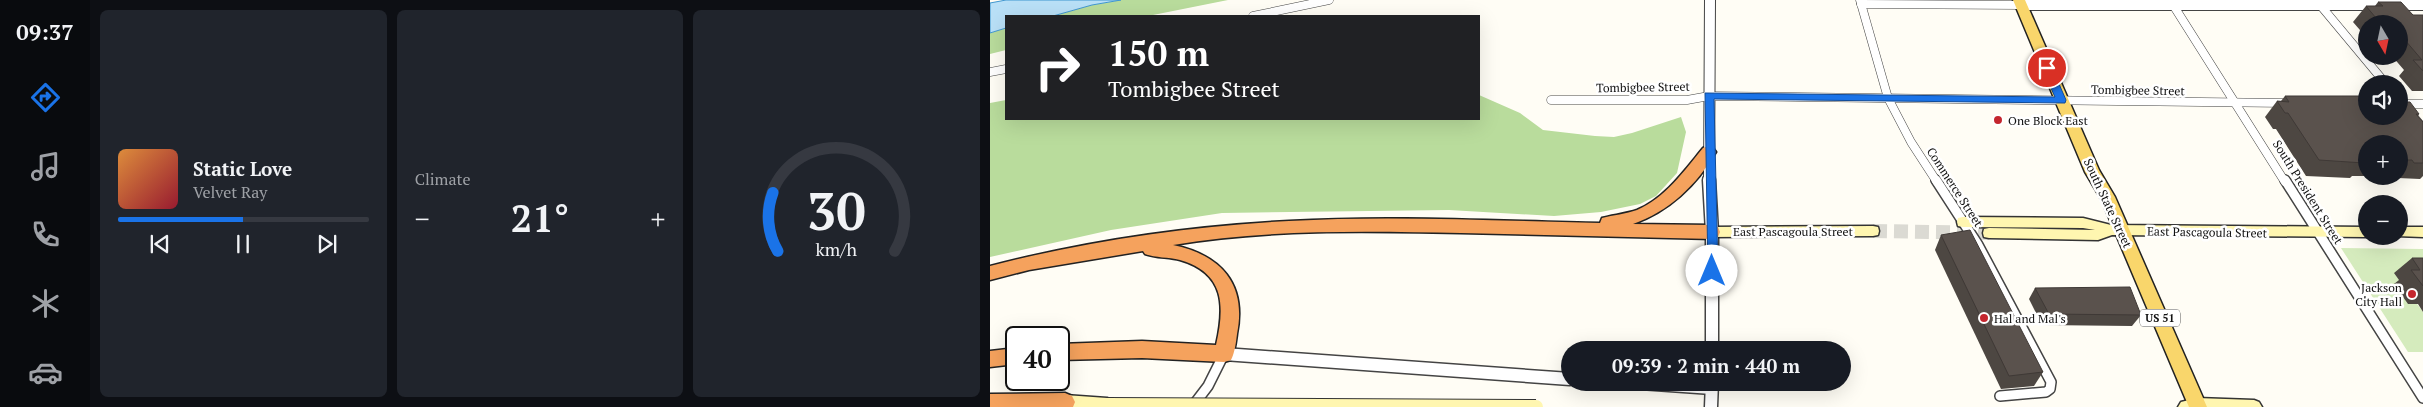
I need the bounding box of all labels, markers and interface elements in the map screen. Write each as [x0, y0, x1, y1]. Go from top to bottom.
north arrow [2358, 15, 2408, 65]
map controls [2358, 15, 2408, 245]
text: 09:37 [16, 17, 74, 46]
text: 150 m [1108, 30, 1209, 76]
icon: right [1025, 35, 1090, 100]
pin [2026, 47, 2068, 89]
icon: arrive [2033, 54, 2061, 82]
text: Tombigbee Street [1108, 74, 1280, 103]
button: sound [2358, 75, 2408, 125]
street label: Tombigbee Street [1596, 79, 1691, 95]
icon: directions [28, 80, 63, 115]
street label: Tombigbee Street [2091, 82, 2186, 98]
place label: One Block East [2008, 113, 2089, 128]
marker: One Block East [1992, 114, 2004, 126]
button: + [2358, 135, 2408, 185]
street label: South President Street [2270, 137, 2346, 247]
street label: Commerce Street [1924, 144, 1987, 230]
icon: music [28, 149, 63, 184]
text: Static Love [193, 156, 292, 181]
street label: South State Street [2081, 156, 2135, 251]
text: Climate [415, 168, 470, 190]
text: 30 [807, 176, 866, 245]
text: Velvet Ray [193, 181, 267, 203]
text: 21° [511, 193, 569, 243]
button: − [2358, 195, 2408, 245]
text: − [415, 200, 430, 237]
text: + [650, 200, 665, 237]
icon: phone [28, 217, 63, 252]
street label: East Pascagoula Street [2147, 223, 2268, 241]
street label: East Pascagoula Street [1733, 224, 1854, 239]
icon: previous [146, 230, 174, 258]
icon: pause [229, 230, 257, 258]
icon: next [313, 230, 341, 258]
text: km/h [816, 237, 858, 261]
position arrow [1685, 244, 1737, 296]
place label: Jackson City Hall [2355, 280, 2402, 309]
icon: climate [28, 286, 63, 321]
marker: Jackson City Hall [2406, 288, 2418, 300]
road number: US 51 [2140, 310, 2180, 326]
place label: Hal and Mal's [1994, 311, 2066, 326]
marker: Hal and Mal's [1978, 312, 1990, 324]
speed limit sign: 40 [1005, 326, 1070, 391]
text: 09:39 · 2 min · 440 m [1612, 353, 1800, 378]
icon: car [28, 355, 63, 390]

